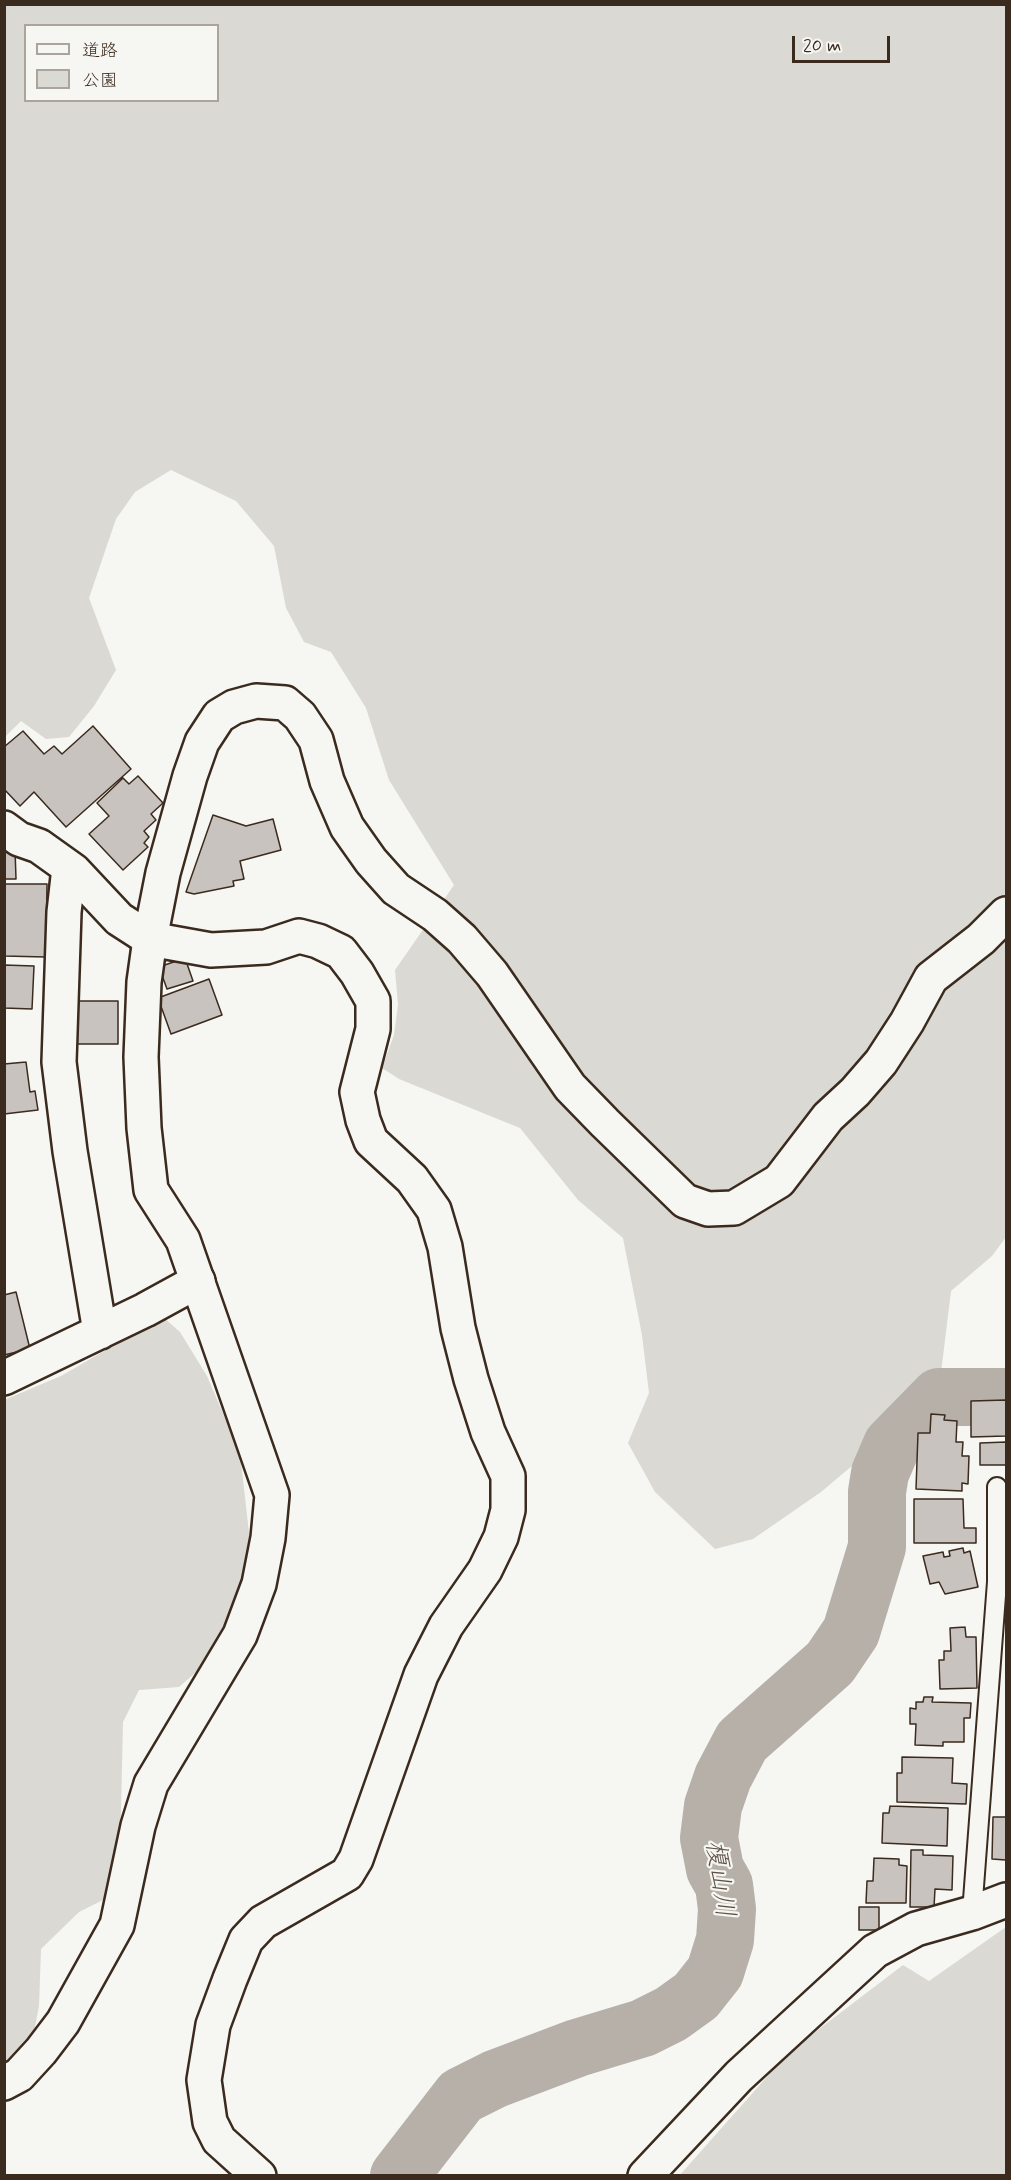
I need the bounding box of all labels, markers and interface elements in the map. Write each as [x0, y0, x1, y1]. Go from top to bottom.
legend [24, 24, 219, 102]
scale bar [795, 24, 892, 62]
text: 20 m [803, 34, 841, 58]
text: 道路 [82, 39, 118, 63]
text: 公園 [82, 69, 118, 93]
water label: 榎山川 [697, 1838, 739, 1920]

